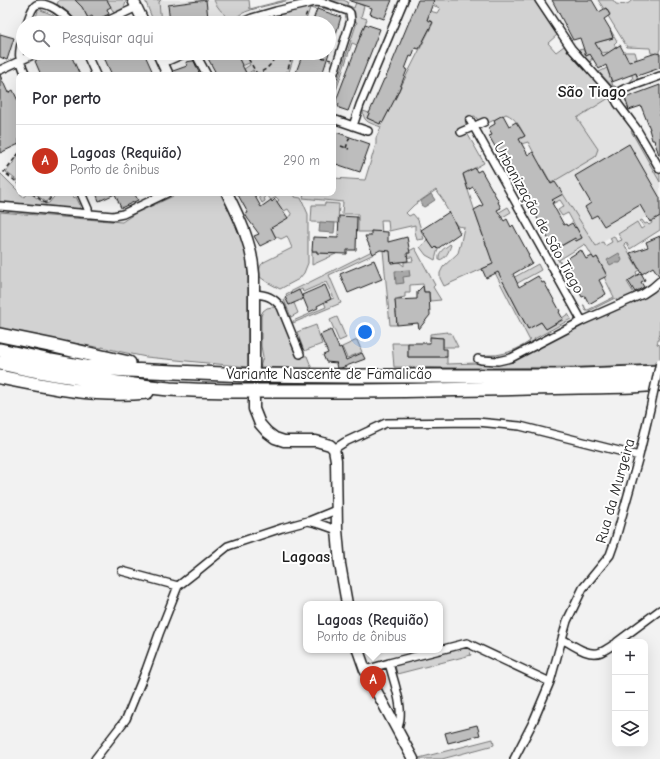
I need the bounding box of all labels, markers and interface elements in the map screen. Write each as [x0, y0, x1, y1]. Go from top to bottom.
search box [16, 16, 336, 60]
icon: search [30, 27, 52, 49]
text: Pesquisar aqui [62, 29, 154, 47]
district label: São Tiago [558, 83, 626, 101]
text: Por perto [32, 89, 101, 108]
street label: Urbanização de São Tiago [490, 139, 588, 297]
text: Lagoas (Requião) [70, 144, 182, 162]
text: A [41, 153, 49, 168]
text: 290 m [283, 153, 320, 168]
text: Ponto de ônibus [70, 162, 159, 177]
your location [355, 322, 375, 342]
street label: Variante Nascente de Famalicão [226, 365, 432, 383]
street label: Rua da Murgeira [591, 437, 639, 545]
district label: Lagoas [282, 548, 330, 566]
popup [303, 601, 443, 653]
text: Lagoas (Requião) [317, 611, 429, 629]
text: Ponto de ônibus [317, 629, 406, 644]
map controls [612, 639, 648, 747]
button: + [612, 639, 648, 675]
pin: A [360, 666, 386, 699]
button: − [612, 675, 648, 711]
button: layers [612, 711, 648, 747]

